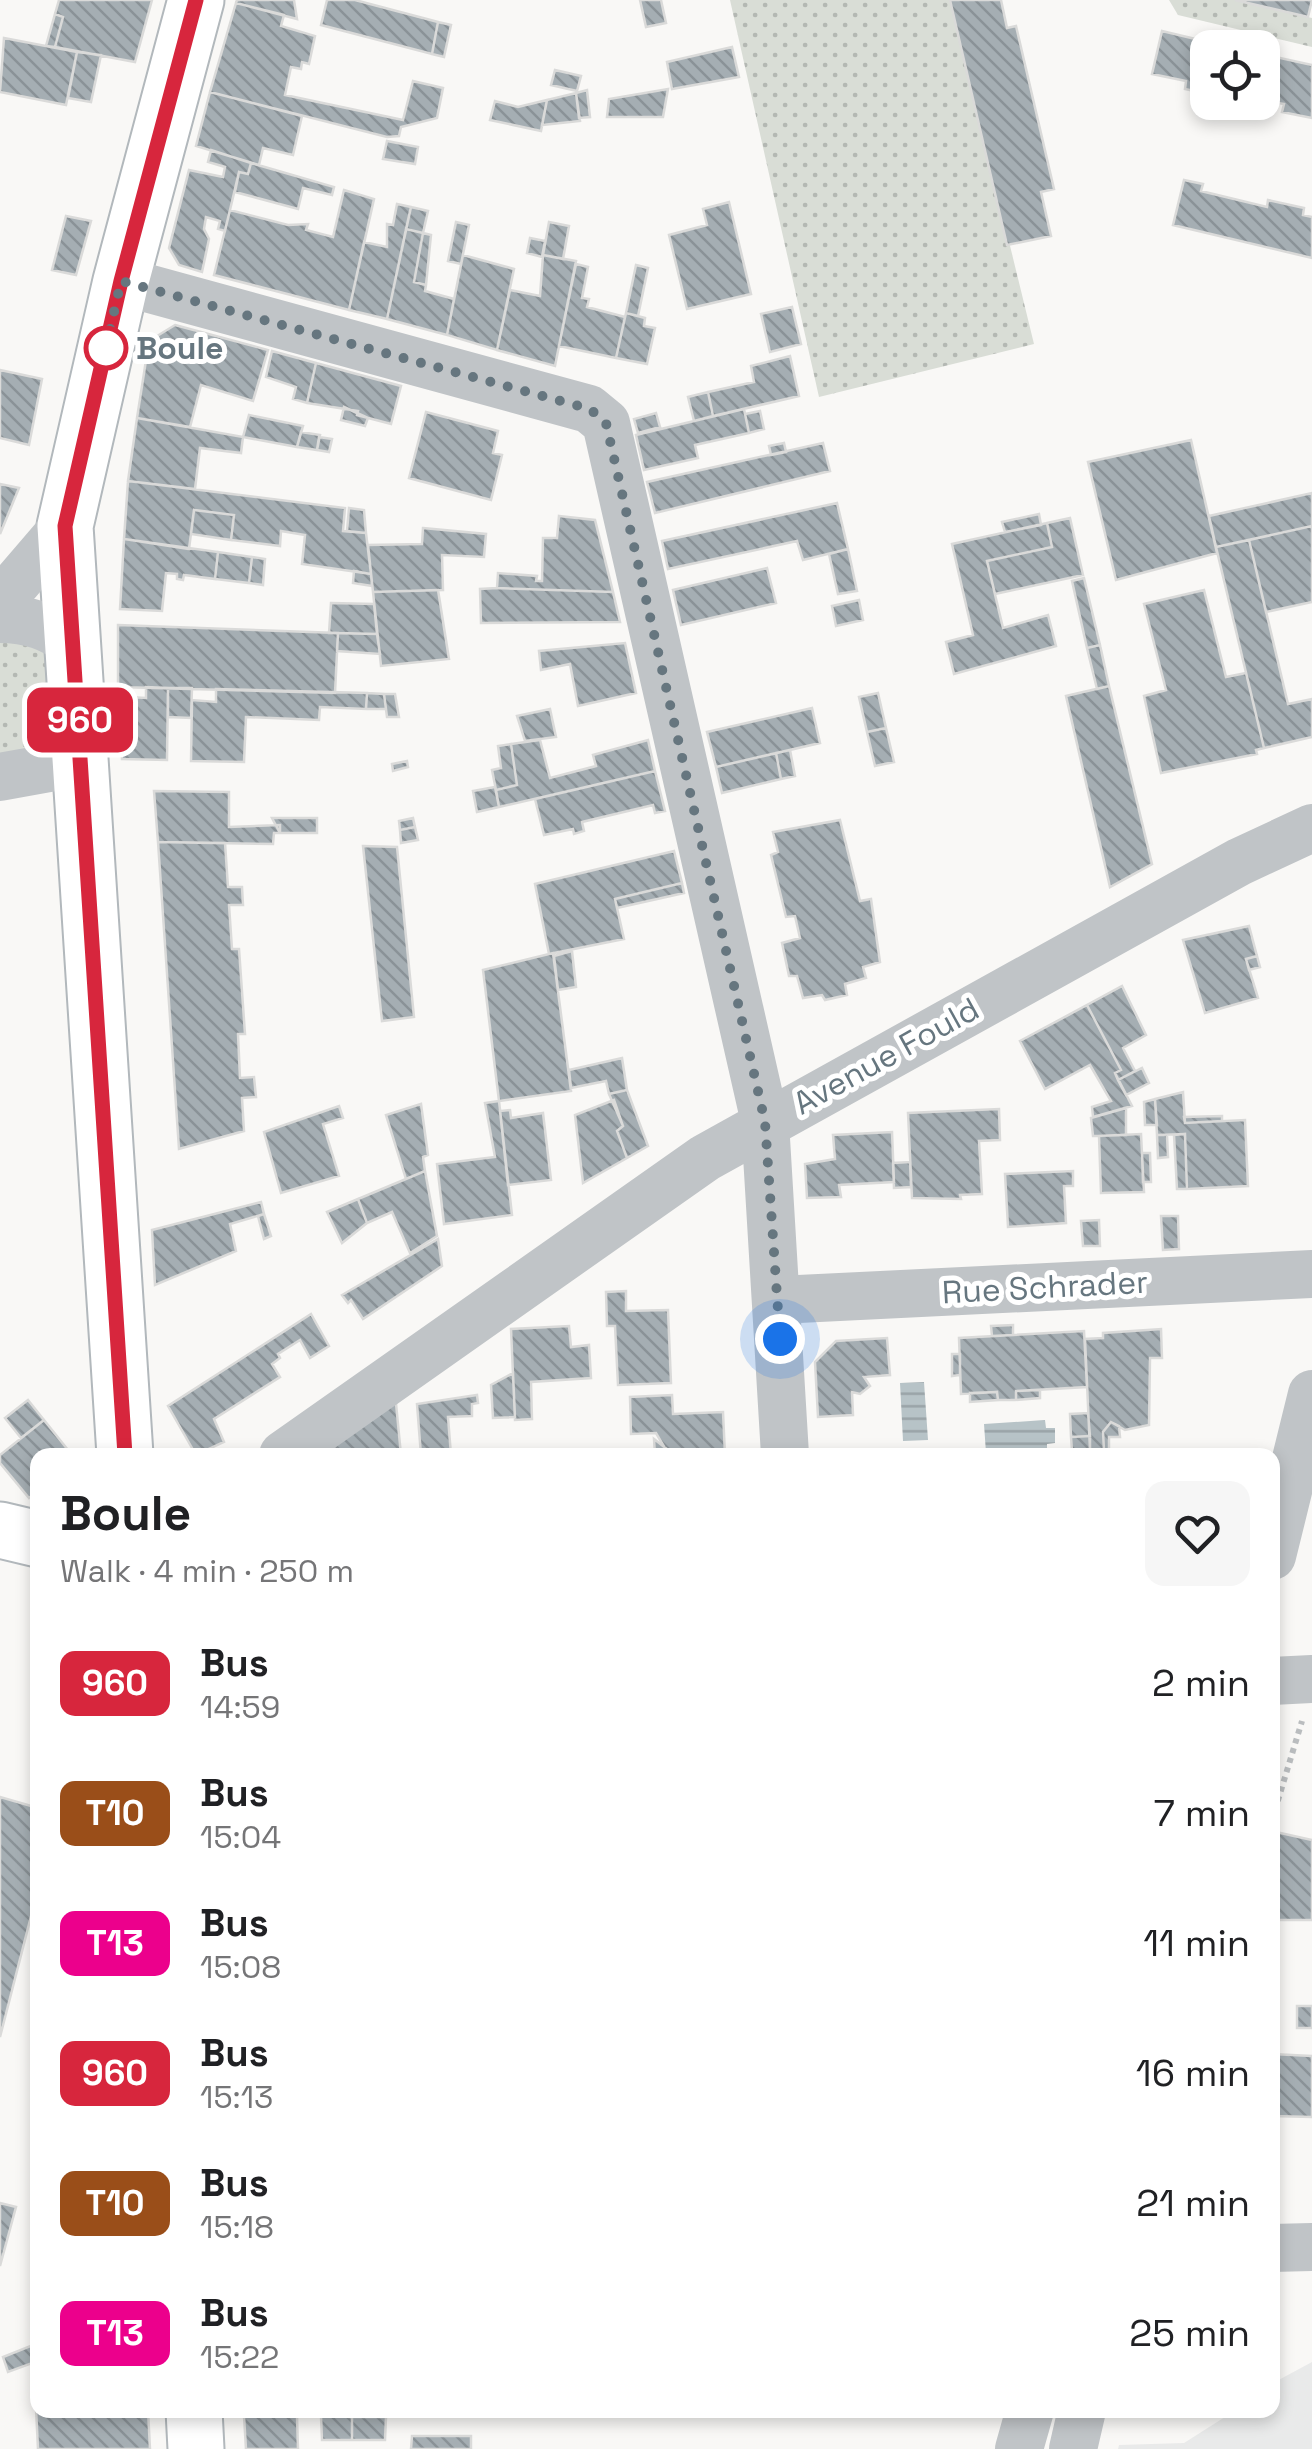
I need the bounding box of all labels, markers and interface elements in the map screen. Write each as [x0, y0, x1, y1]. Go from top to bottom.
map controls [1190, 30, 1280, 120]
button: locate [1190, 30, 1280, 120]
marker: Boule [85, 327, 127, 369]
place label: Boule [136, 328, 224, 368]
line badge: 960 [22, 688, 138, 752]
text: 960 [47, 698, 113, 742]
street label: Avenue Fould [786, 989, 986, 1123]
street label: Rue Schrader [941, 1262, 1149, 1312]
your location [755, 1314, 805, 1364]
button: heart [1145, 1481, 1250, 1586]
text: Boule [60, 1483, 191, 1544]
text: Walk · 4 min · 250 m [60, 1551, 354, 1591]
text: Bus [200, 1639, 269, 1687]
text: 2 min [1152, 1659, 1250, 1707]
text: 960 [82, 1661, 148, 1705]
text: 14:59 [200, 1687, 280, 1727]
text: Bus [200, 1769, 269, 1817]
text: 7 min [1154, 1789, 1250, 1837]
text: T10 [85, 1791, 145, 1835]
text: 15:04 [200, 1817, 281, 1857]
text: Bus [200, 1899, 269, 1947]
text: 11 min [1143, 1919, 1250, 1967]
text: T13 [86, 1921, 144, 1965]
text: 15:08 [200, 1947, 281, 1987]
text: Bus [200, 2029, 269, 2077]
text: 16 min [1136, 2049, 1250, 2097]
text: 960 [82, 2051, 148, 2095]
text: 15:13 [200, 2077, 273, 2117]
text: Bus [200, 2159, 269, 2207]
text: 21 min [1136, 2179, 1250, 2227]
text: T10 [85, 2181, 145, 2225]
text: 15:18 [200, 2207, 274, 2247]
text: Bus [200, 2289, 269, 2337]
text: 25 min [1129, 2309, 1250, 2357]
text: T13 [86, 2311, 144, 2355]
text: 15:22 [200, 2337, 279, 2377]

